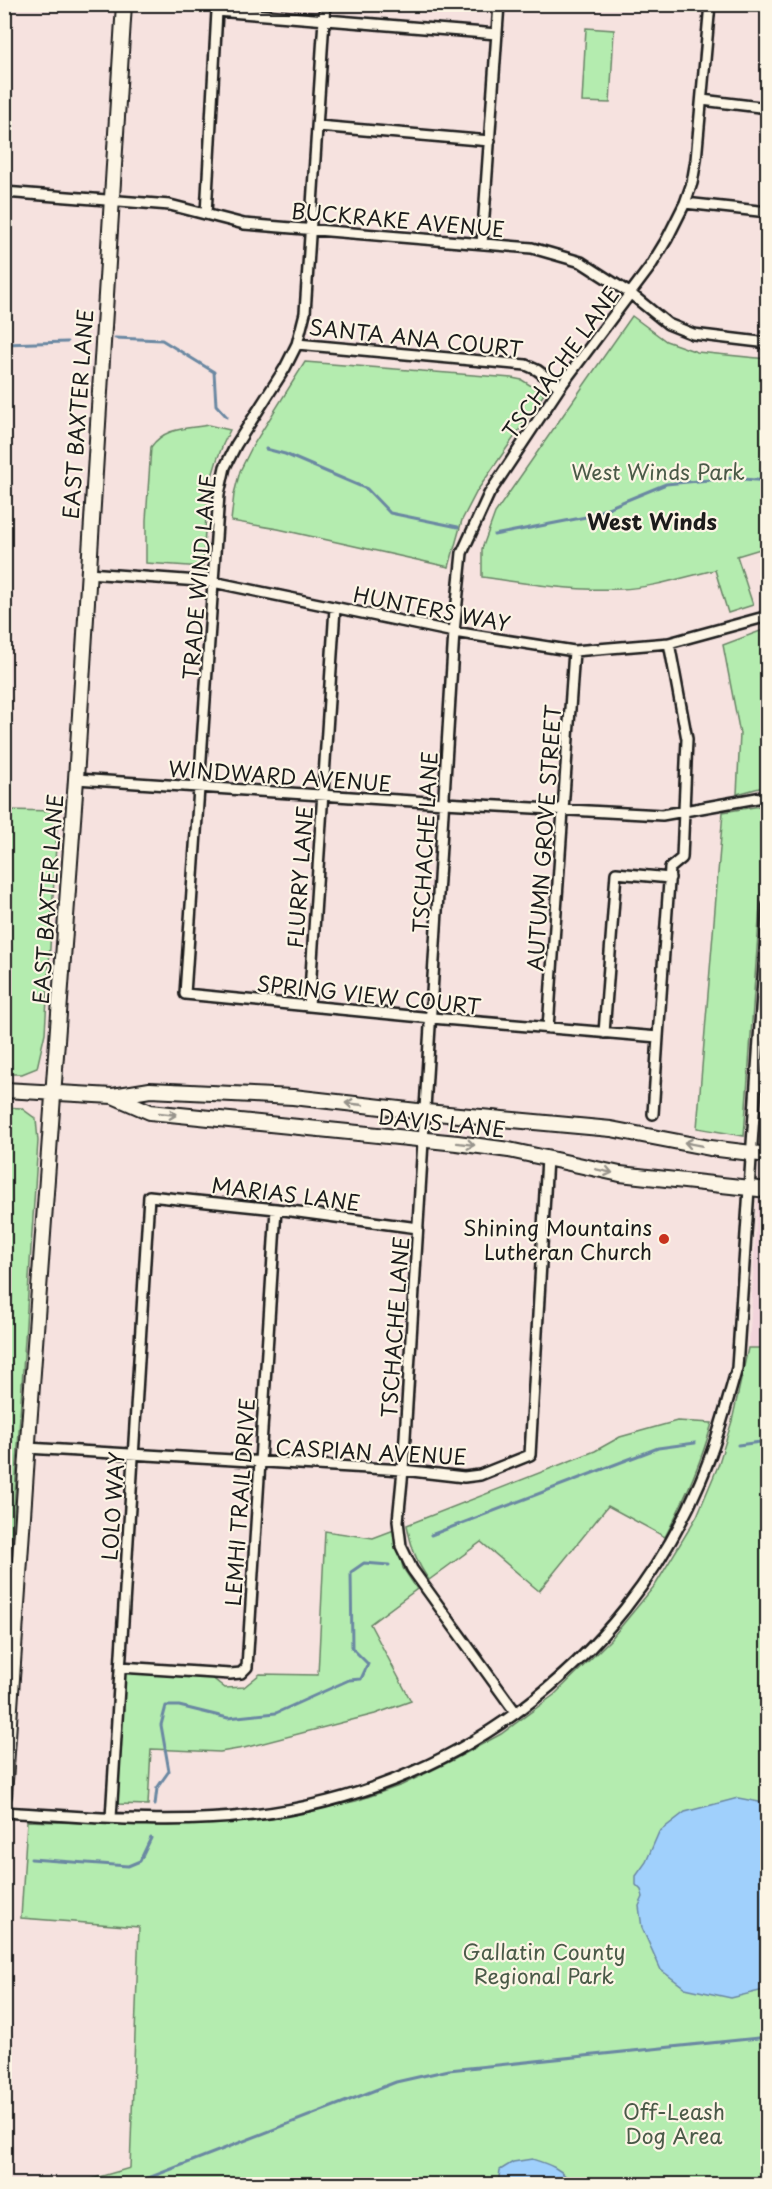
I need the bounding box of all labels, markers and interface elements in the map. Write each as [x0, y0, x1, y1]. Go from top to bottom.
street label: BUCKRAKE AVENUE [290, 194, 506, 244]
street label: TSCHACHE LANE [494, 279, 626, 445]
street label: EAST BAXTER LANE [54, 308, 100, 520]
street label: SANTA ANA COURT [307, 310, 525, 364]
park label: West Winds Park [571, 455, 745, 487]
street label: TRADE WIND LANE [173, 473, 223, 681]
district label: West Winds [587, 504, 717, 537]
street label: HUNTERS WAY [351, 577, 514, 639]
street label: AUTUMN GROVE STREET [518, 703, 568, 972]
street label: TSCHACHE LANE [403, 750, 445, 934]
street label: WINDWARD AVENUE [167, 751, 393, 799]
street label: EAST BAXTER LANE [24, 793, 70, 1005]
street label: FLURRY LANE [278, 805, 320, 949]
street label: SPRING VIEW COURT [255, 966, 483, 1022]
one-way arrow [345, 1098, 364, 1109]
street label: DAVIS LANE [377, 1099, 507, 1145]
one-way arrow [157, 1109, 177, 1120]
one-way arrow [684, 1138, 704, 1149]
one-way arrow [456, 1139, 476, 1150]
one-way arrow [594, 1166, 614, 1177]
street label: MARIAS LANE [210, 1168, 362, 1218]
place label: Shining Mountains Lutheran Church [463, 1211, 652, 1267]
marker: Shining Mountains Lutheran Church [657, 1232, 671, 1246]
street label: TSCHACHE LANE [372, 1235, 416, 1419]
street label: LEMHI TRAIL DRIVE [216, 1397, 262, 1607]
street label: CASPIAN AVENUE [275, 1430, 467, 1472]
street label: LOLO WAY [92, 1450, 132, 1561]
park label: Gallatin County Regional Park [462, 1935, 626, 1991]
park label: Off-Leash Dog Area [623, 2095, 725, 2151]

